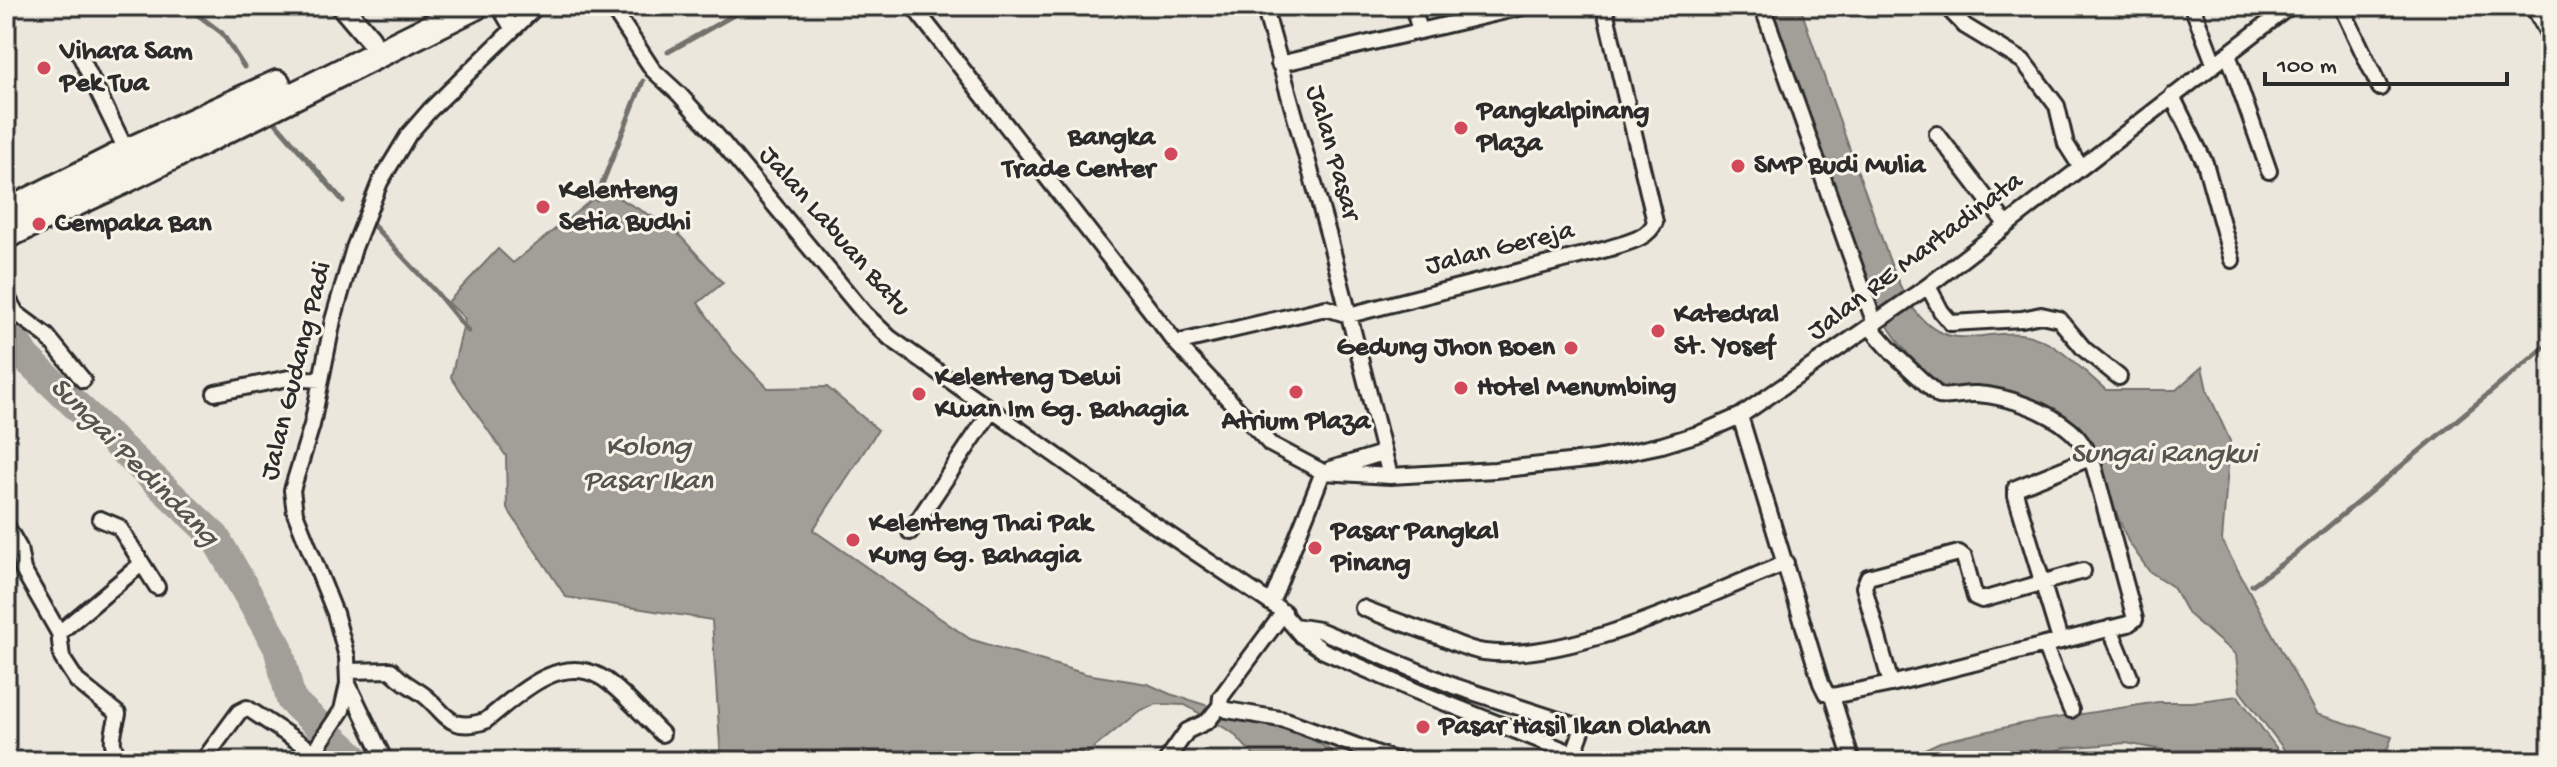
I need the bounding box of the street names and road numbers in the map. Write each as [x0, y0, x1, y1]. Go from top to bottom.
street label: Jalan Pasar [1297, 82, 1368, 226]
street label: Jalan Labuan Batu [751, 140, 917, 324]
street label: Jalan RE Martadinata [1802, 164, 2031, 349]
street label: Jalan Gereja [1422, 214, 1579, 283]
street label: Jalan Gudang Padi [254, 258, 340, 484]

